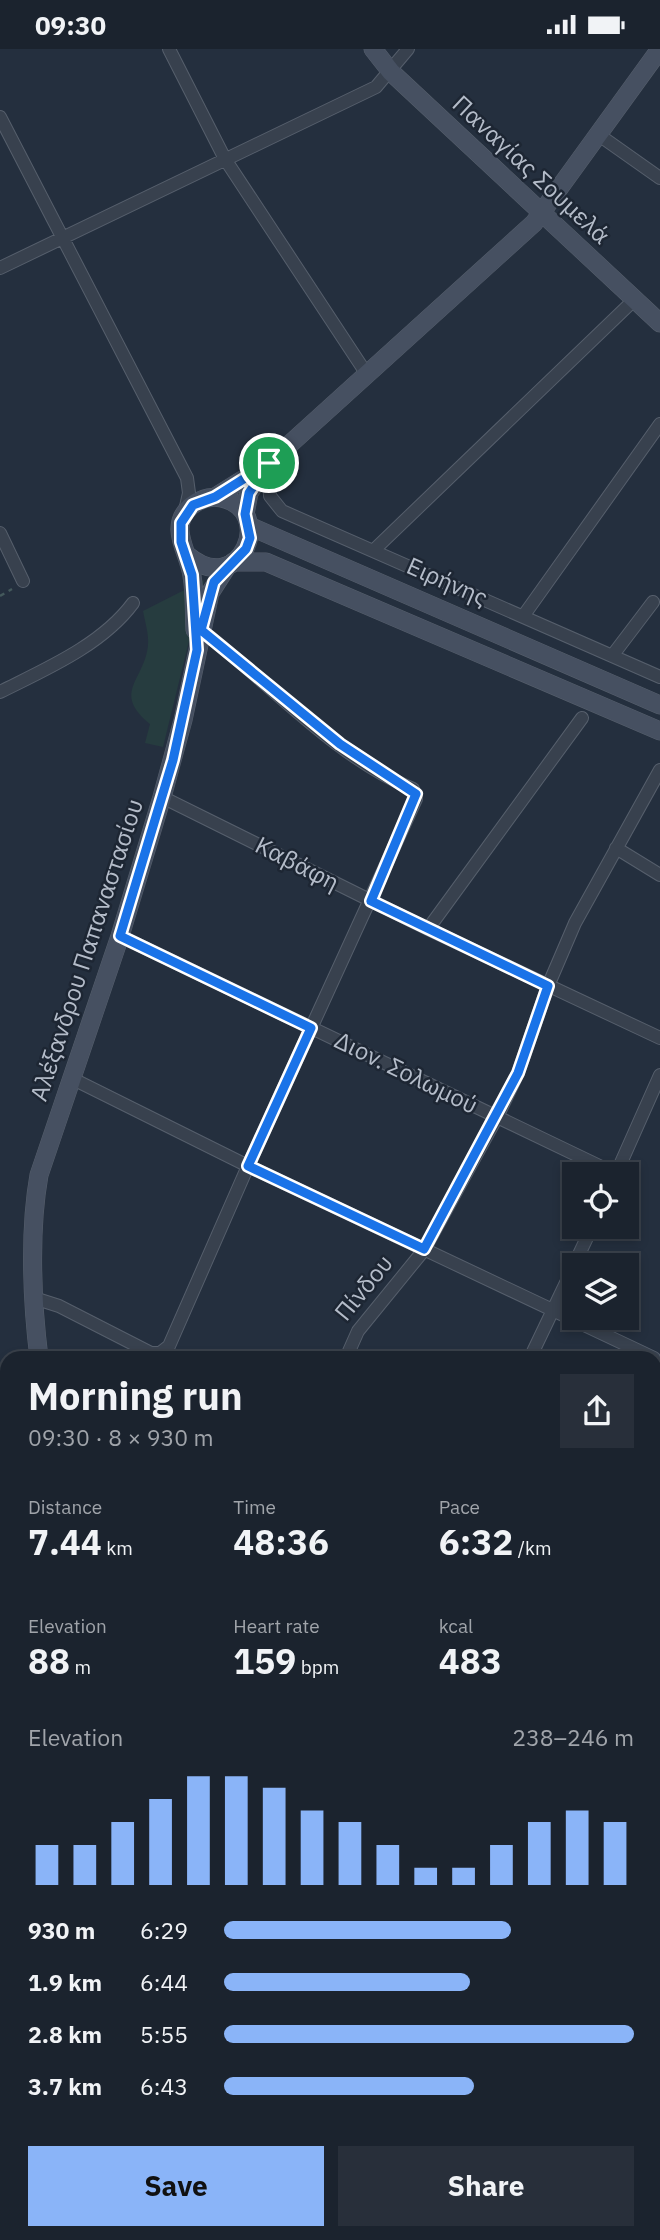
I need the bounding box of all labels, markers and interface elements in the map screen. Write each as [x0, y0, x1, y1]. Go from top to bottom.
text: 09:30 [35, 8, 106, 42]
street label: Παναγίας Σουμελά [446, 88, 617, 251]
pin [239, 433, 299, 493]
icon: arrive [250, 444, 288, 482]
street label: Ειρήνης [402, 549, 493, 613]
street label: Αλέξανδρου Παπαναστασίου [22, 795, 150, 1105]
street label: Καβάφη [250, 828, 345, 898]
street label: Διον. Σολωμού [329, 1024, 484, 1121]
map controls [562, 1162, 639, 1330]
button: locate [562, 1162, 639, 1239]
street label: Πίνδου [327, 1248, 400, 1327]
button: layers [562, 1253, 639, 1330]
text: Morning run [28, 1371, 243, 1420]
button: share [560, 1374, 634, 1448]
text: 09:30 · 8 × 930 m [28, 1422, 214, 1452]
text: Distance [28, 1495, 102, 1519]
text: Time [233, 1495, 276, 1519]
text: Pace [439, 1495, 480, 1519]
text: 7.44 [28, 1519, 102, 1565]
text: 48:36 [233, 1519, 329, 1565]
text: 6:32 [439, 1519, 513, 1565]
text: km [102, 1536, 133, 1560]
text: /km [513, 1536, 552, 1560]
text: Elevation [28, 1614, 107, 1638]
text: Heart rate [233, 1614, 320, 1638]
text: kcal [439, 1614, 473, 1638]
text: 88 [28, 1638, 70, 1684]
text: 159 [233, 1638, 296, 1684]
text: 483 [439, 1638, 502, 1684]
text: m [70, 1655, 91, 1679]
text: bpm [296, 1655, 339, 1679]
text: Elevation [28, 1722, 123, 1752]
text: 238–246 m [512, 1722, 634, 1752]
text: 930 m [28, 1915, 95, 1945]
text: 6:29 [140, 1915, 188, 1945]
text: 1.9 km [28, 1967, 102, 1997]
text: 6:44 [140, 1967, 188, 1997]
text: 2.8 km [28, 2019, 102, 2049]
text: 5:55 [140, 2019, 188, 2049]
text: 3.7 km [28, 2071, 102, 2101]
text: 6:43 [140, 2071, 188, 2101]
button: Save [28, 2146, 324, 2226]
button: Share [338, 2146, 634, 2226]

